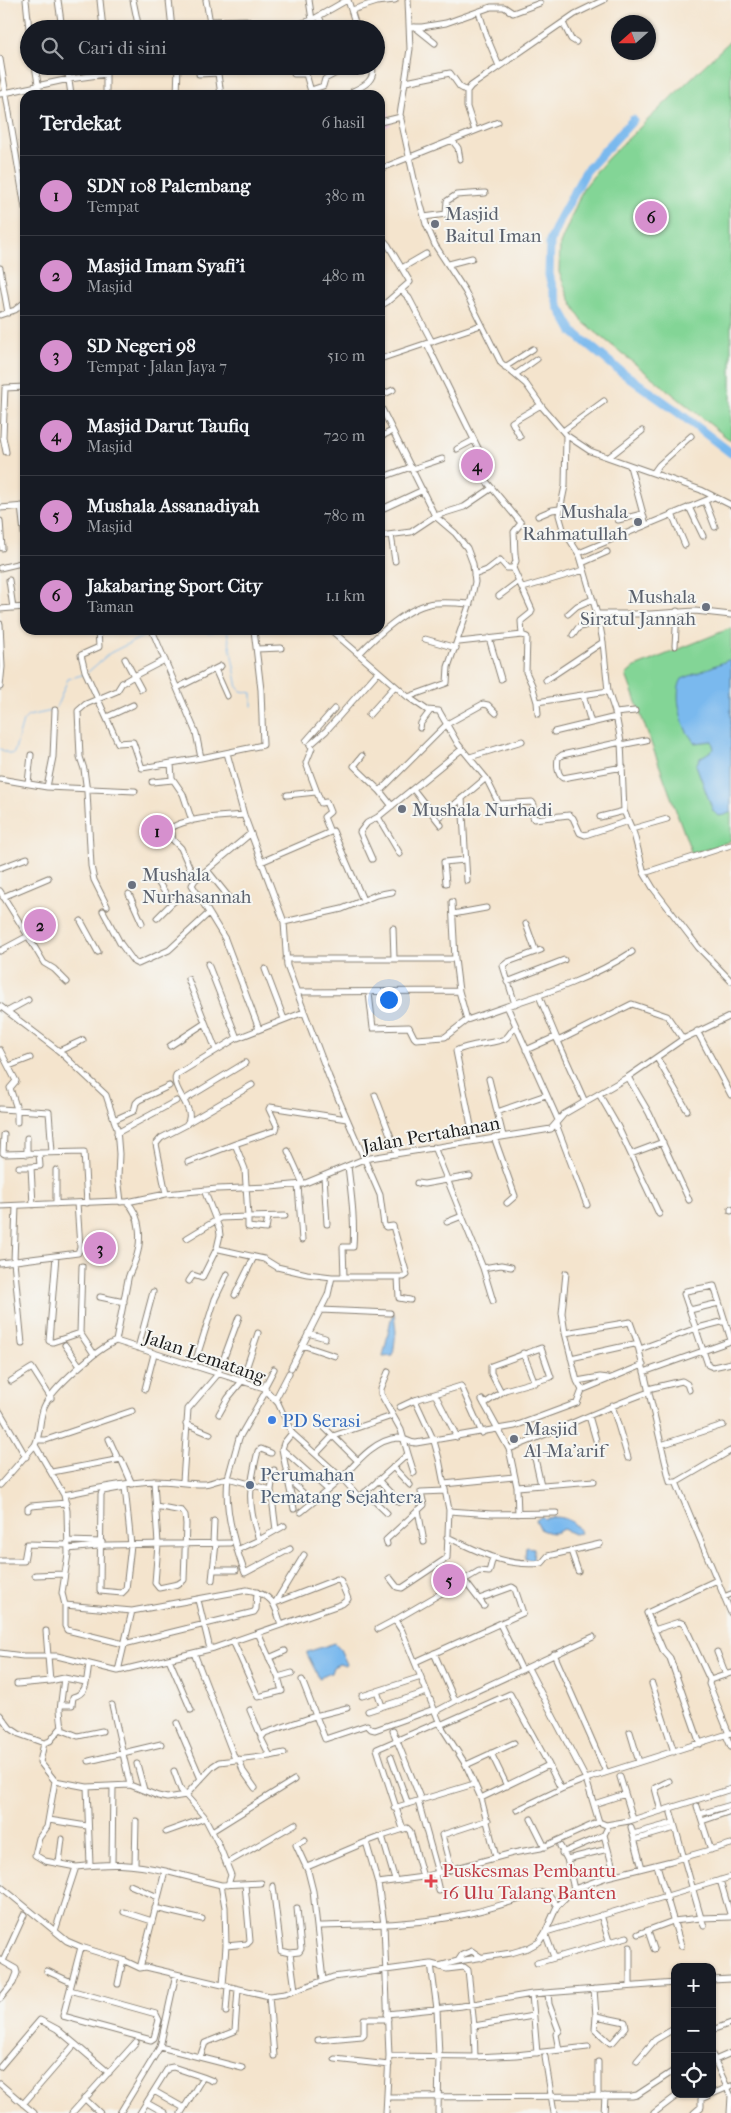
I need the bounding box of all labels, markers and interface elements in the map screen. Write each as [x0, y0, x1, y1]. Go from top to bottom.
north arrow [611, 15, 656, 60]
search box [20, 20, 385, 75]
icon: search [38, 34, 66, 62]
text: Cari di sini [78, 37, 167, 59]
text: Terdekat [40, 111, 121, 135]
text: 6 hasil [321, 113, 365, 132]
text: SDN 108 Palembang [87, 175, 251, 197]
text: 1 [53, 186, 59, 205]
text: 380 m [325, 186, 365, 205]
text: Tempat [87, 197, 139, 216]
pin: 6 [635, 198, 667, 236]
place label: Masjid Baitul Iman [445, 203, 542, 247]
marker: Masjid Baitul Iman [429, 218, 441, 230]
text: Masjid Imam Syafi'i [87, 255, 245, 277]
text: 2 [52, 266, 60, 285]
text: 480 m [322, 266, 365, 285]
text: Masjid [87, 277, 132, 296]
text: SD Negeri 98 [87, 335, 196, 357]
text: 3 [53, 346, 59, 365]
text: 510 m [327, 346, 365, 365]
text: Tempat · Jalan Jaya 7 [87, 357, 227, 376]
text: Masjid Darut Taufiq [87, 415, 249, 437]
text: 4 [51, 426, 61, 445]
text: 720 m [324, 426, 365, 445]
text: Masjid [87, 437, 132, 456]
pin: 4 [461, 446, 493, 484]
text: Mushala Assanadiyah [87, 495, 259, 517]
place label: Mushala Rahmatullah [522, 501, 628, 545]
text: 5 [53, 506, 59, 525]
text: 780 m [324, 506, 365, 525]
marker: Mushala Rahmatullah [632, 516, 644, 528]
text: Masjid [87, 517, 132, 536]
text: Jakabaring Sport City [87, 575, 262, 597]
text: 6 [52, 586, 60, 605]
text: 1.1 km [326, 586, 365, 605]
place label: Mushala Siratul Jannah [580, 586, 696, 630]
text: Taman [87, 597, 134, 616]
marker: Mushala Siratul Jannah [700, 601, 712, 613]
place label: Mushala Nurhadi [412, 799, 553, 821]
marker: Mushala Nurhadi [396, 803, 408, 815]
pin: 1 [141, 812, 173, 850]
place label: Mushala Nurhasannah [142, 864, 252, 908]
marker: Mushala Nurhasannah [126, 879, 138, 891]
pin: 2 [24, 906, 56, 944]
your location [376, 987, 402, 1013]
street label: Jalan Pertahanan [359, 1112, 502, 1158]
pin: 3 [84, 1229, 116, 1267]
street label: Jalan Lematang [139, 1325, 269, 1388]
place label: PD Serasi [282, 1410, 361, 1432]
marker: PD Serasi [266, 1414, 278, 1426]
place label: Masjid Al-Ma'arif [523, 1418, 609, 1462]
marker: Masjid Al-Ma'arif [508, 1433, 520, 1445]
place label: Perumahan Pematang Sejahtera [260, 1464, 422, 1508]
marker: Perumahan Pematang Sejahtera [244, 1479, 256, 1491]
pin: 5 [433, 1561, 465, 1599]
place label: Puskesmas Pembantu 16 Ulu Talang Banten [442, 1860, 616, 1904]
marker: Puskesmas Pembantu 16 Ulu Talang Banten [424, 1874, 438, 1888]
map controls [671, 1963, 716, 2098]
button: + [671, 1963, 716, 2008]
button: − [671, 2008, 716, 2053]
button: locate [671, 2053, 716, 2098]

